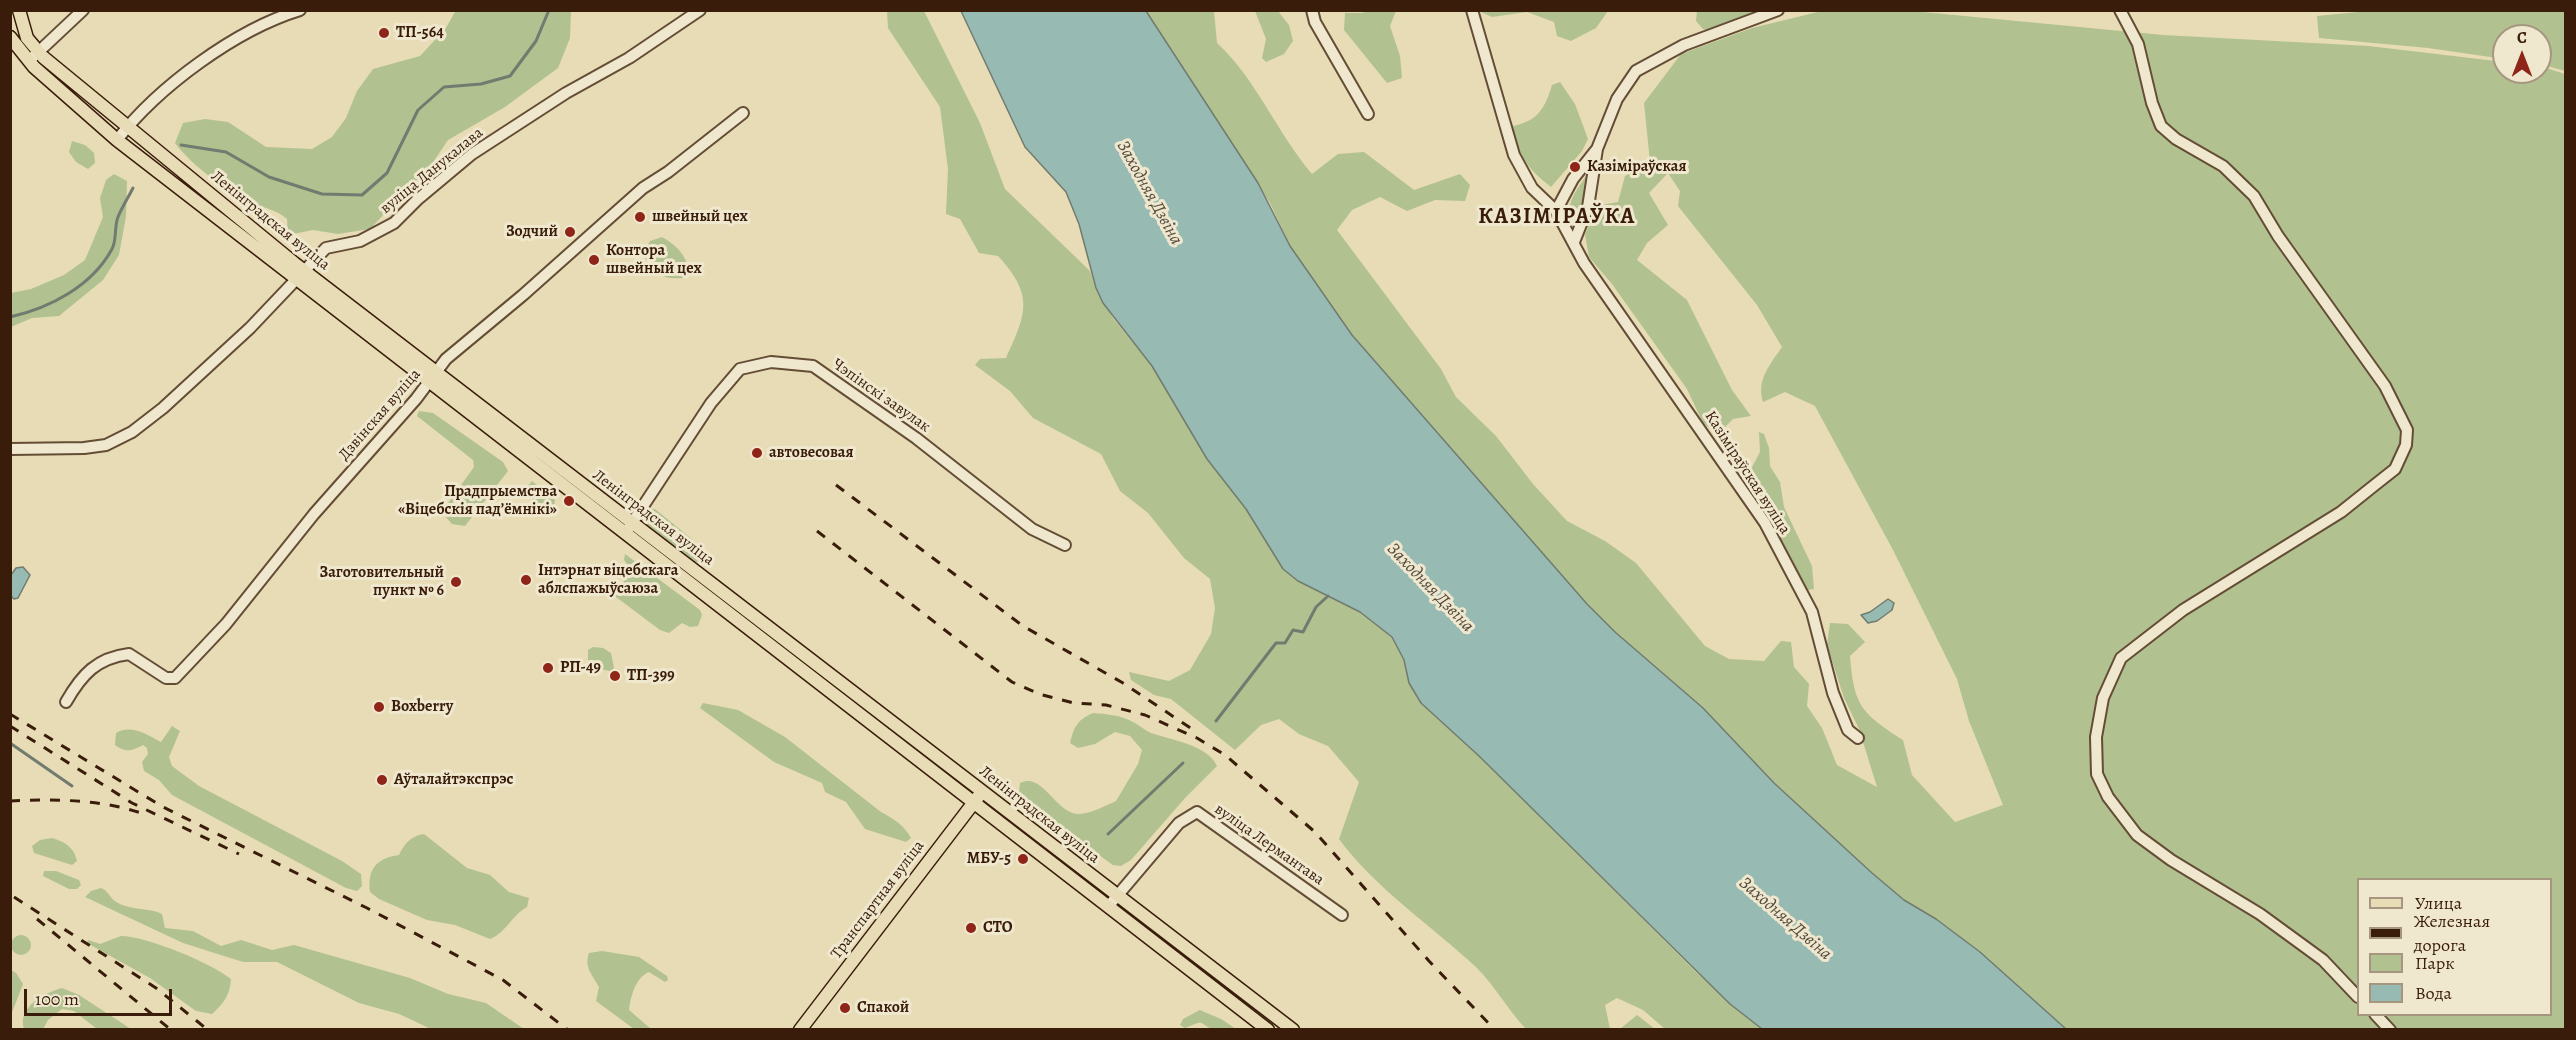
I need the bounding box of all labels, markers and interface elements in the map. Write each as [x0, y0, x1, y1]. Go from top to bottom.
place label: ТП-564 [396, 23, 444, 43]
north arrow [2492, 24, 2552, 84]
marker: ТП-564 [377, 26, 391, 40]
text: С [2517, 27, 2527, 49]
street label: вуліца Данукалава [377, 124, 487, 218]
water label: Заходняя Дзвіна [1111, 137, 1187, 249]
place label: Казіміраўская [1587, 157, 1687, 177]
marker: Казіміраўская [1568, 160, 1582, 174]
street label: Ленінградская вуліца [207, 167, 333, 275]
district label: КАЗІМІРАЎКА [1478, 205, 1636, 231]
place label: швейный цех [652, 207, 748, 227]
marker: швейный цех [633, 210, 647, 224]
place label: Зодчий [506, 222, 558, 242]
marker: Зодчий [563, 225, 577, 239]
place label: Контора швейный цех [606, 241, 702, 279]
marker: Контора швейный цех [587, 253, 601, 267]
street label: Чэпінскі завулак [828, 355, 934, 437]
street label: Дзвінская вуліца [335, 365, 425, 465]
street label: Казіміраўская вуліца [1700, 408, 1794, 538]
place label: автовесовая [769, 443, 853, 463]
marker: автовесовая [750, 446, 764, 460]
street label: Ленінградская вуліца [588, 466, 718, 570]
place label: Прадпрыемства «Віцебскія падʼёмнікі» [398, 482, 557, 520]
marker: Прадпрыемства «Віцебскія падʼёмнікі» [562, 494, 576, 508]
water label: Заходняя Дзвіна [1382, 539, 1478, 637]
place label: Інтэрнат віцебскага аблспажыўсаюза [538, 561, 678, 599]
place label: Заготовительный пункт № 6 [319, 563, 444, 601]
marker: Інтэрнат віцебскага аблспажыўсаюза [519, 573, 533, 587]
marker: Заготовительный пункт № 6 [449, 575, 463, 589]
place label: РП-49 [560, 658, 601, 678]
marker: РП-49 [541, 661, 555, 675]
place label: ТП-399 [627, 666, 675, 686]
marker: ТП-399 [608, 669, 622, 683]
place label: Boxberry [391, 697, 453, 717]
marker: Boxberry [372, 700, 386, 714]
street label: Ленінградская вуліца [975, 762, 1103, 868]
place label: Аўталайтэкспрэс [394, 770, 513, 790]
marker: Аўталайтэкспрэс [375, 773, 389, 787]
street label: вуліца Лермантава [1210, 800, 1328, 890]
street label: Транспартная вуліца [827, 837, 929, 963]
place label: МБУ-5 [967, 849, 1011, 869]
marker: МБУ-5 [1016, 852, 1030, 866]
water label: Заходняя Дзвіна [1734, 873, 1836, 965]
legend [2357, 878, 2552, 1016]
text: Улица [2415, 891, 2462, 915]
text: Железная дорога [2414, 909, 2490, 957]
place label: СТО [983, 918, 1013, 938]
marker: СТО [964, 921, 978, 935]
text: Парк [2415, 951, 2455, 975]
scale bar [27, 977, 176, 1015]
text: Вода [2415, 981, 2452, 1005]
text: 100 m [35, 987, 79, 1011]
place label: Спакой [857, 998, 909, 1018]
marker: Спакой [838, 1001, 852, 1015]

